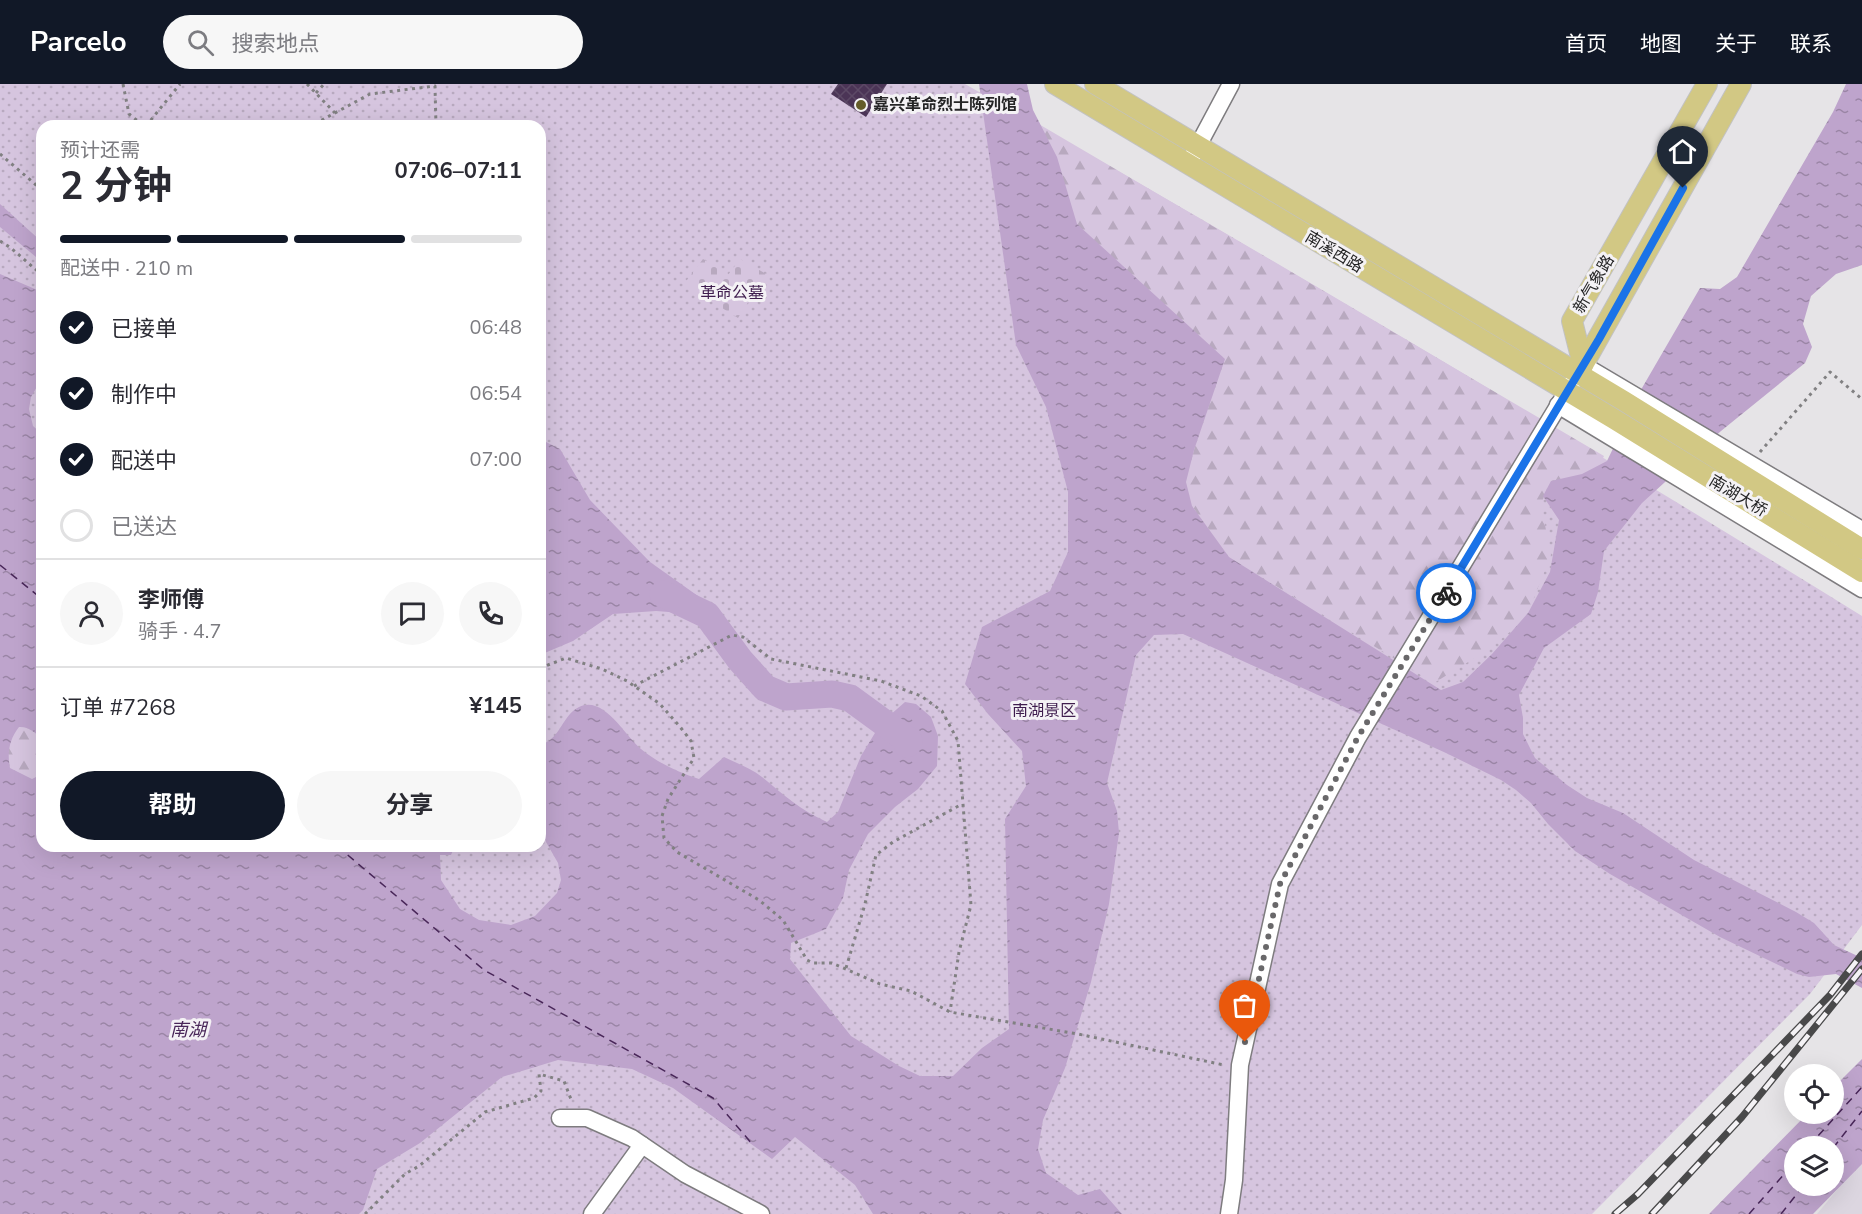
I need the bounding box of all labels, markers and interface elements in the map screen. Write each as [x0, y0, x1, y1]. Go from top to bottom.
search box [163, 15, 583, 69]
text: Parcelo [30, 23, 127, 61]
icon: search [184, 26, 217, 59]
text: 搜索地点 [232, 29, 320, 59]
text: 首页 [1565, 30, 1607, 58]
text: 地图 [1640, 30, 1682, 58]
text: 关于 [1715, 30, 1757, 58]
text: 联系 [1790, 30, 1832, 58]
place label: 嘉兴革命烈士陈列馆 [873, 94, 1017, 116]
marker: 嘉兴革命烈士陈列馆 [854, 98, 868, 112]
pin [1657, 126, 1708, 188]
icon: home [1666, 135, 1699, 168]
text: 预计还需 [60, 137, 140, 164]
text: 07:06–07:11 [394, 156, 522, 186]
text: 2 分钟 [60, 160, 172, 213]
street label: 南溪西路 [1301, 226, 1367, 278]
street label: 新气象路 [1568, 251, 1620, 317]
text: 配送中 · 210 m [60, 255, 193, 282]
park label: 革命公墓 [700, 282, 764, 304]
icon: check [60, 311, 93, 344]
text: 已接单 [111, 314, 177, 344]
text: 06:48 [469, 314, 522, 341]
icon: check [60, 377, 93, 410]
text: 制作中 [111, 380, 177, 410]
text: 06:54 [469, 380, 522, 407]
icon: check [60, 443, 93, 476]
text: 配送中 [111, 446, 177, 476]
text: 07:00 [469, 446, 522, 473]
street label: 南湖大桥 [1705, 470, 1771, 522]
text: 已送达 [111, 512, 177, 542]
courier [1416, 563, 1476, 623]
icon: bike [1430, 577, 1463, 610]
button: person [60, 582, 123, 645]
button: chat [381, 582, 444, 645]
button: phone [459, 582, 522, 645]
text: 李师傅 [138, 585, 204, 615]
text: 骑手 · 4.7 [138, 618, 221, 645]
text: ¥145 [469, 691, 522, 721]
text: 订单 #7268 [60, 693, 176, 723]
park label: 南湖景区 [1012, 700, 1076, 722]
button: 帮助 [60, 771, 285, 840]
button: 分享 [297, 771, 522, 840]
pin [1219, 980, 1270, 1042]
icon: bag [1228, 989, 1261, 1022]
water label: 南湖 [170, 1018, 209, 1042]
map controls [1784, 1064, 1844, 1196]
button: locate [1784, 1064, 1844, 1124]
button: layers [1784, 1136, 1844, 1196]

